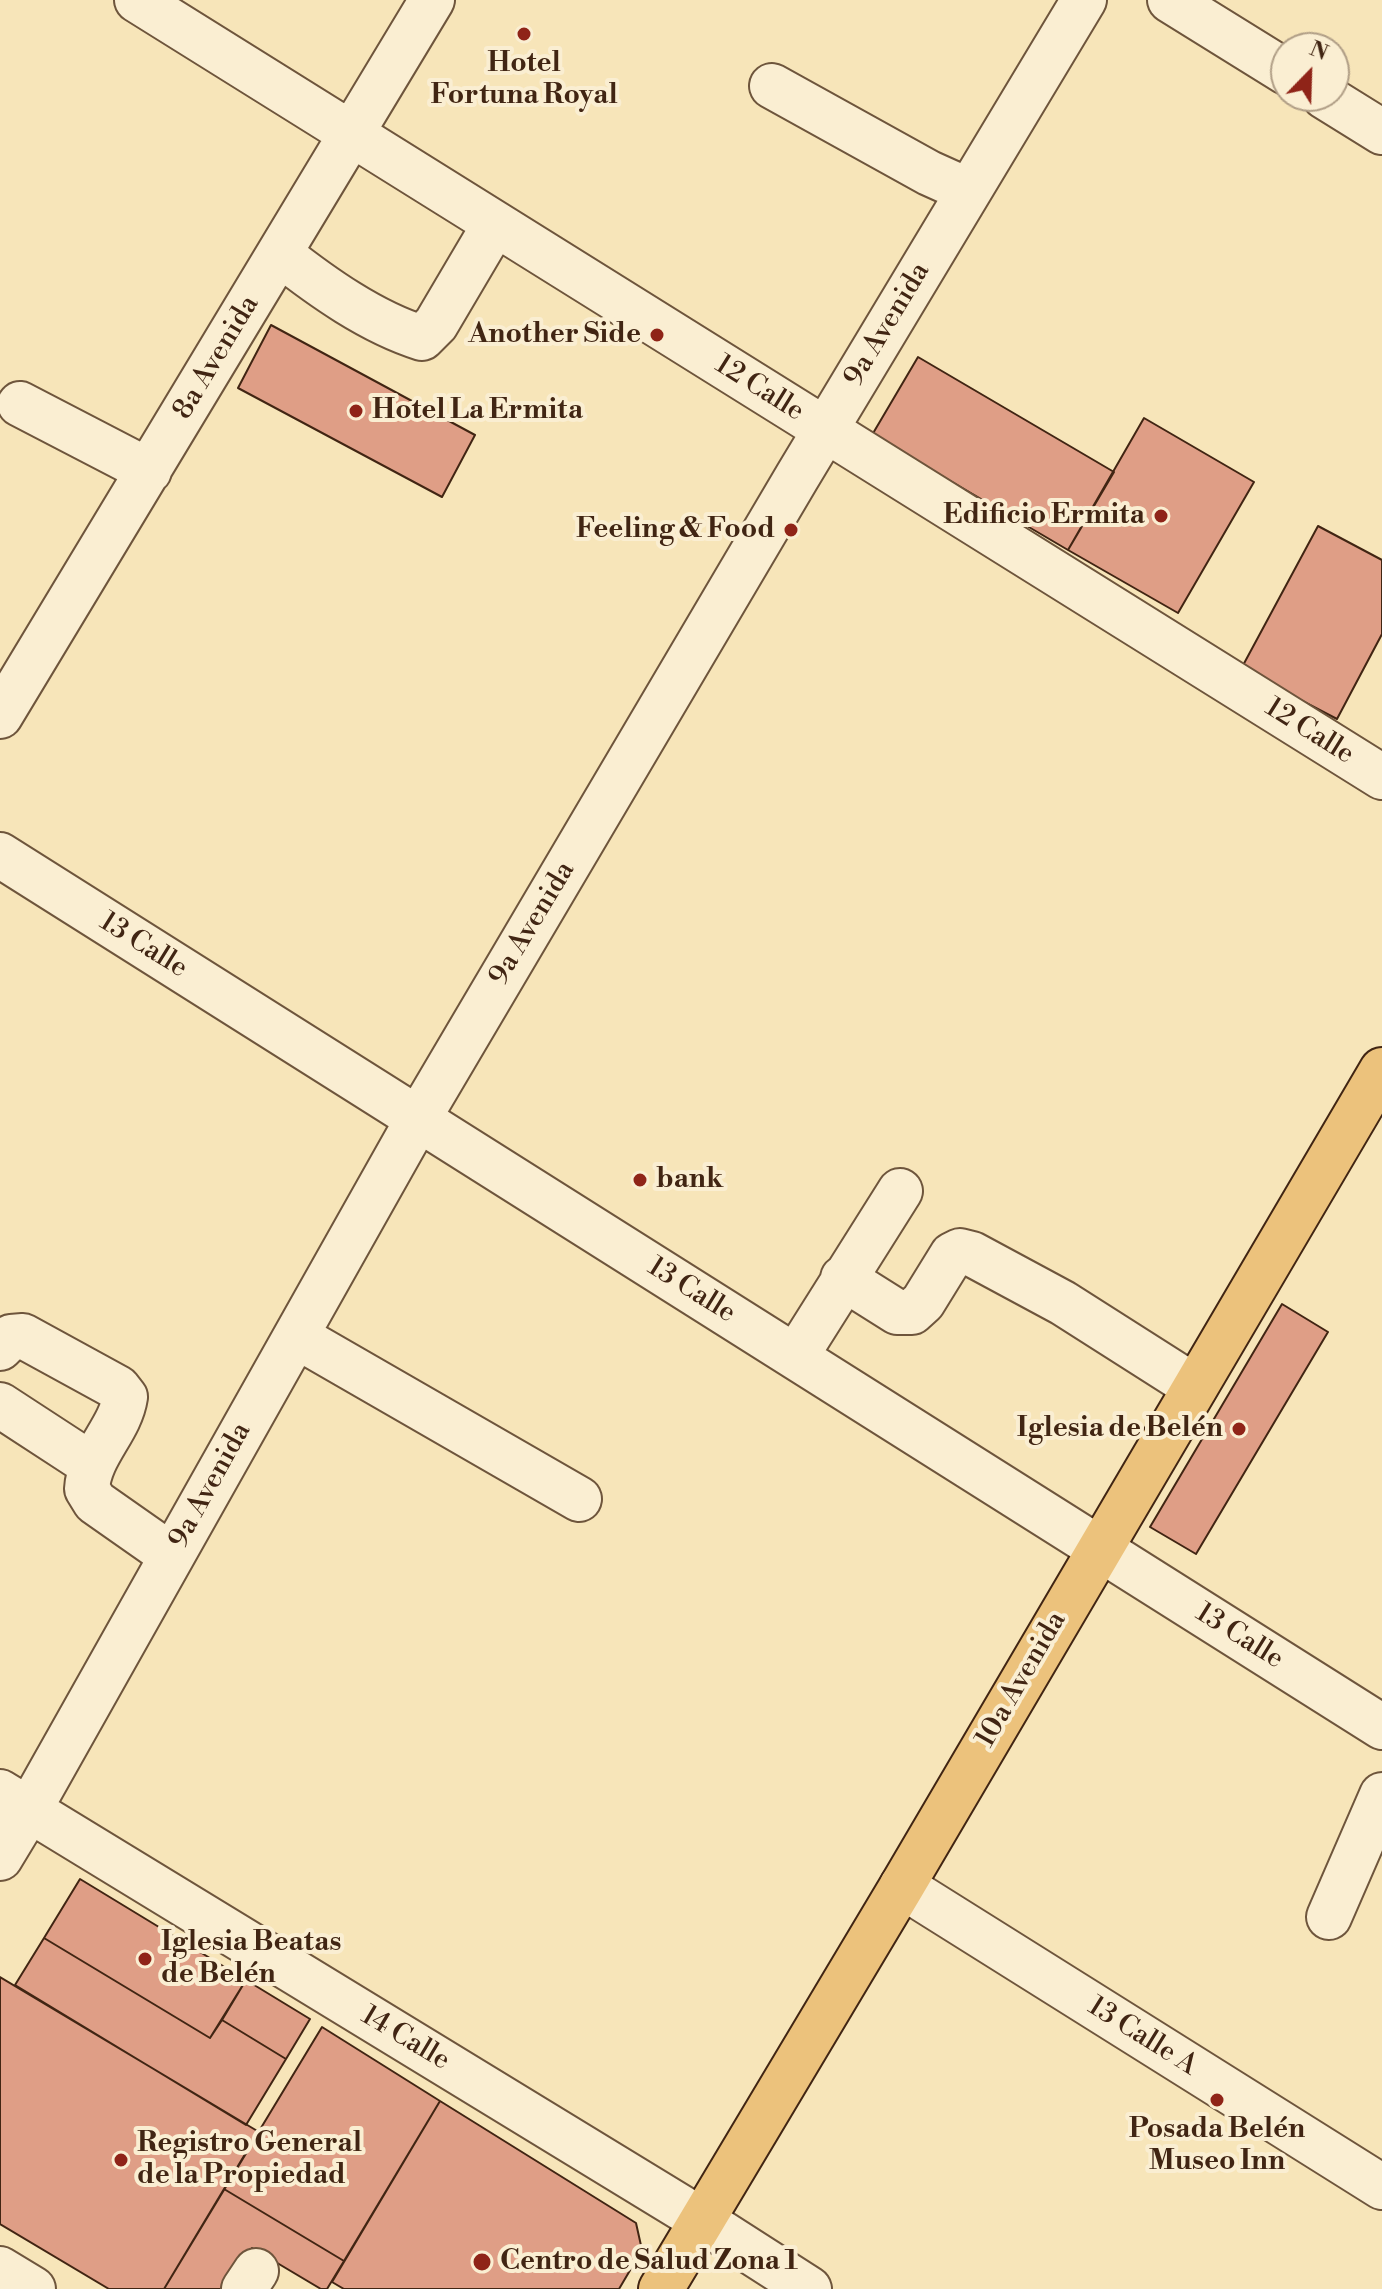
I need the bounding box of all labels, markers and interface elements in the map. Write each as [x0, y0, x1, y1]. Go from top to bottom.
marker: Hotel Fortuna Royal [515, 25, 533, 43]
north arrow [1270, 32, 1350, 112]
text: N [1306, 35, 1332, 67]
place label: Hotel Fortuna Royal [430, 47, 618, 113]
street label: 9a Avenida [838, 257, 938, 393]
street label: 8a Avenida [167, 290, 267, 426]
place label: Another Side [468, 318, 641, 352]
marker: Another Side [648, 326, 666, 344]
street label: 12 Calle [708, 349, 810, 429]
place label: Hotel La Ermita [372, 394, 583, 428]
marker: Hotel La Ermita [347, 402, 365, 420]
place label: Edificio Ermita [943, 499, 1145, 533]
marker: Edificio Ermita [1152, 507, 1170, 525]
place label: Feeling & Food [576, 513, 775, 547]
marker: Feeling & Food [782, 521, 800, 539]
street label: 12 Calle [1258, 692, 1360, 772]
street label: 9a Avenida [483, 856, 583, 992]
street label: 13 Calle [93, 906, 193, 986]
place label: bank [656, 1163, 723, 1197]
marker: bank [631, 1171, 649, 1189]
street label: 13 Calle [641, 1251, 741, 1331]
place label: Iglesia de Belén [1017, 1412, 1223, 1446]
street label: 9a Avenida [163, 1417, 259, 1555]
marker: Iglesia de Belén [1230, 1420, 1248, 1438]
street label: 13 Calle [1189, 1597, 1289, 1677]
street label: 10a Avenida [970, 1606, 1074, 1754]
place label: Iglesia Beatas de Belén [161, 1926, 342, 1992]
marker: Iglesia Beatas de Belén [136, 1950, 154, 1968]
street label: 13 Calle A [1081, 1990, 1203, 2084]
street label: 14 Calle [355, 1999, 455, 2079]
marker: Posada Belén Museo Inn [1208, 2091, 1226, 2109]
place label: Posada Belén Museo Inn [1129, 2113, 1305, 2179]
place label: Registro General de la Propiedad [137, 2127, 362, 2193]
marker: Registro General de la Propiedad [112, 2151, 130, 2169]
place label: Centro de Salud Zona 1 [500, 2245, 798, 2279]
marker: Centro de Salud Zona 1 [471, 2251, 493, 2273]

